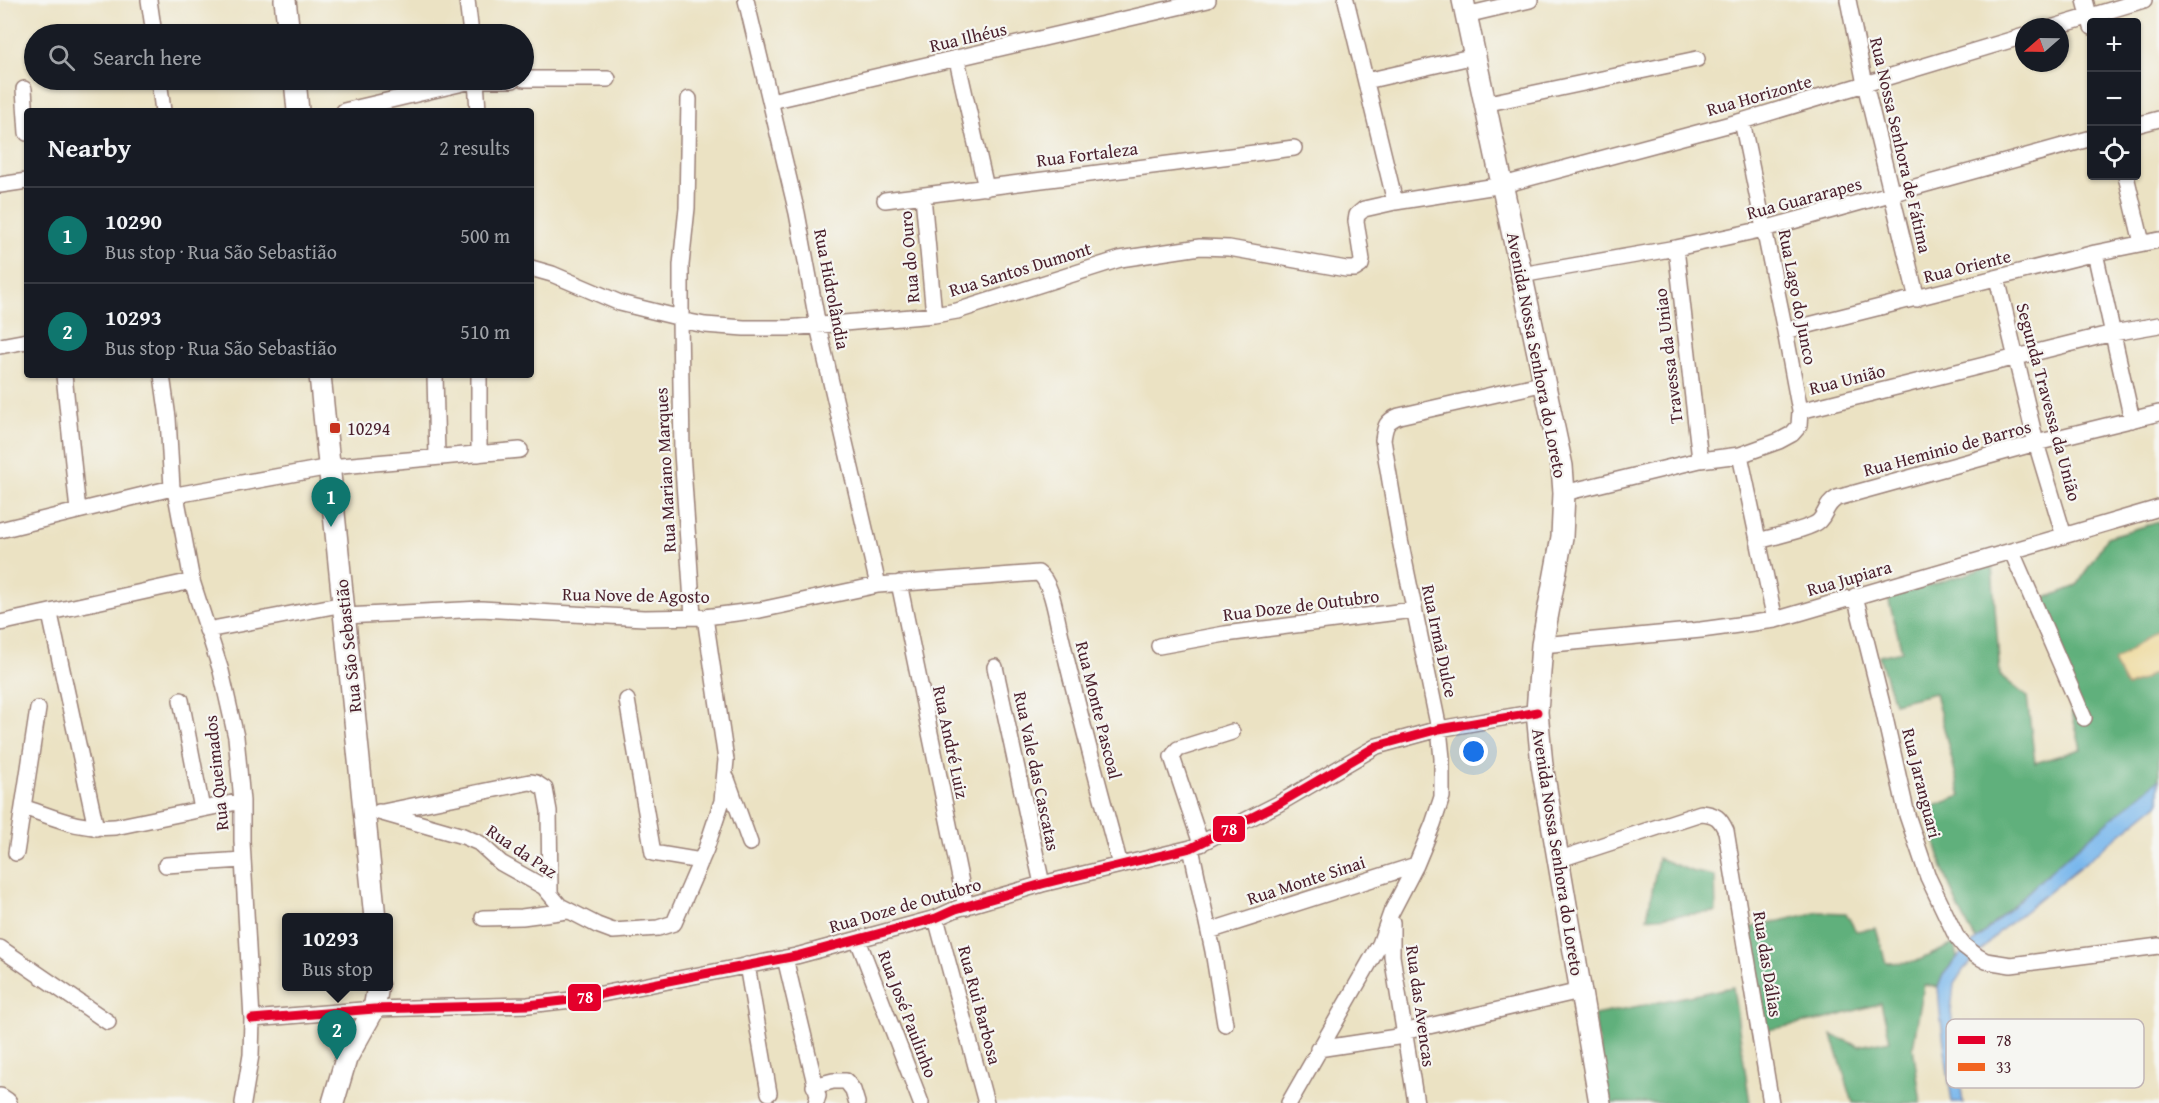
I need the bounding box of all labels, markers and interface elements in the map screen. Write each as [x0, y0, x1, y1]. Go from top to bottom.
street label: Rua Ilhéus [927, 15, 1009, 59]
north arrow [2015, 18, 2069, 72]
map controls [2087, 18, 2141, 180]
button: + [2087, 18, 2141, 72]
search box [24, 24, 534, 90]
street label: Rua Nossa Senhora de Fátima [1863, 35, 1939, 256]
icon: search [45, 41, 78, 74]
text: Search here [93, 41, 202, 73]
street label: Rua Horizonte [1703, 67, 1815, 123]
button: − [2087, 72, 2141, 126]
button: locate [2087, 126, 2141, 180]
text: Nearby [48, 128, 131, 167]
text: 2 results [439, 133, 510, 162]
street label: Rua Fortaleza [1035, 134, 1140, 174]
street label: Rua Guararapes [1743, 170, 1865, 226]
text: 10290 [105, 205, 162, 237]
street label: Rua do Ouro [892, 210, 926, 304]
text: 1 [62, 221, 73, 250]
text: 500 m [460, 221, 510, 250]
street label: Rua Hidrolândia [807, 226, 857, 352]
street label: Rua Lago do Junco [1772, 227, 1824, 367]
street label: Avenida Nossa Senhora do Loreto [1500, 230, 1574, 480]
street label: Rua Santos Dumont [945, 234, 1095, 303]
text: Bus stop · Rua São Sebastião [105, 237, 337, 266]
street label: Rua Oriente [1920, 242, 2014, 290]
street label: Travessa da Uniao [1646, 287, 1690, 425]
street label: Segunda Travessa da União [2010, 300, 2088, 504]
text: 10293 [105, 301, 162, 333]
text: 2 [62, 317, 73, 346]
text: 510 m [460, 317, 510, 346]
text: Bus stop · Rua São Sebastião [105, 333, 337, 362]
street label: Rua União [1806, 357, 1888, 401]
street label: Rua Mariano Marques [647, 387, 683, 553]
street label: Rua Heminio de Barros [1860, 413, 2034, 483]
place label: 10294 [347, 415, 390, 442]
marker: 10294 [328, 421, 342, 435]
pin: 1 [312, 478, 350, 527]
street label: Rua Jupiara [1803, 553, 1895, 603]
street label: Rua São Sebastião [328, 578, 368, 714]
street label: Rua Nove de Agosto [562, 580, 710, 610]
street label: Rua Doze de Outubro [1221, 582, 1381, 628]
street label: Rua Irmã Dulce [1415, 582, 1465, 700]
street label: Rua Monte Pascoal [1069, 638, 1129, 782]
street label: Rua André Luiz [926, 683, 976, 801]
street label: Rua Vale das Cascatas [1007, 689, 1067, 853]
street label: Rua Queimados [197, 714, 235, 832]
street label: Rua Jaranguari [1895, 725, 1949, 841]
street label: Avenida Nossa Senhora do Loreto [1525, 726, 1591, 978]
your location [1459, 737, 1488, 766]
line badge: 78 [1212, 815, 1246, 843]
street label: Rua da Paz [481, 817, 563, 885]
text: 78 [1221, 817, 1237, 841]
street label: Rua Monte Sinai [1243, 848, 1369, 912]
street label: Rua Doze de Outubro [826, 870, 984, 940]
street label: Rua das Dálias [1746, 909, 1790, 1019]
popup [282, 913, 393, 991]
text: 10293 [302, 922, 359, 954]
street label: Rua Rui Barbosa [951, 943, 1009, 1068]
street label: Rua das Avencas [1399, 943, 1443, 1069]
street label: Rua José Paulinho [871, 946, 945, 1082]
text: Bus stop [302, 954, 373, 983]
line badge: 78 [567, 983, 602, 1012]
text: 78 [577, 985, 593, 1009]
pin: 2 [318, 1010, 356, 1060]
legend [1946, 1019, 2144, 1088]
text: 78 [1996, 1028, 2012, 1052]
text: 33 [1996, 1055, 2011, 1079]

